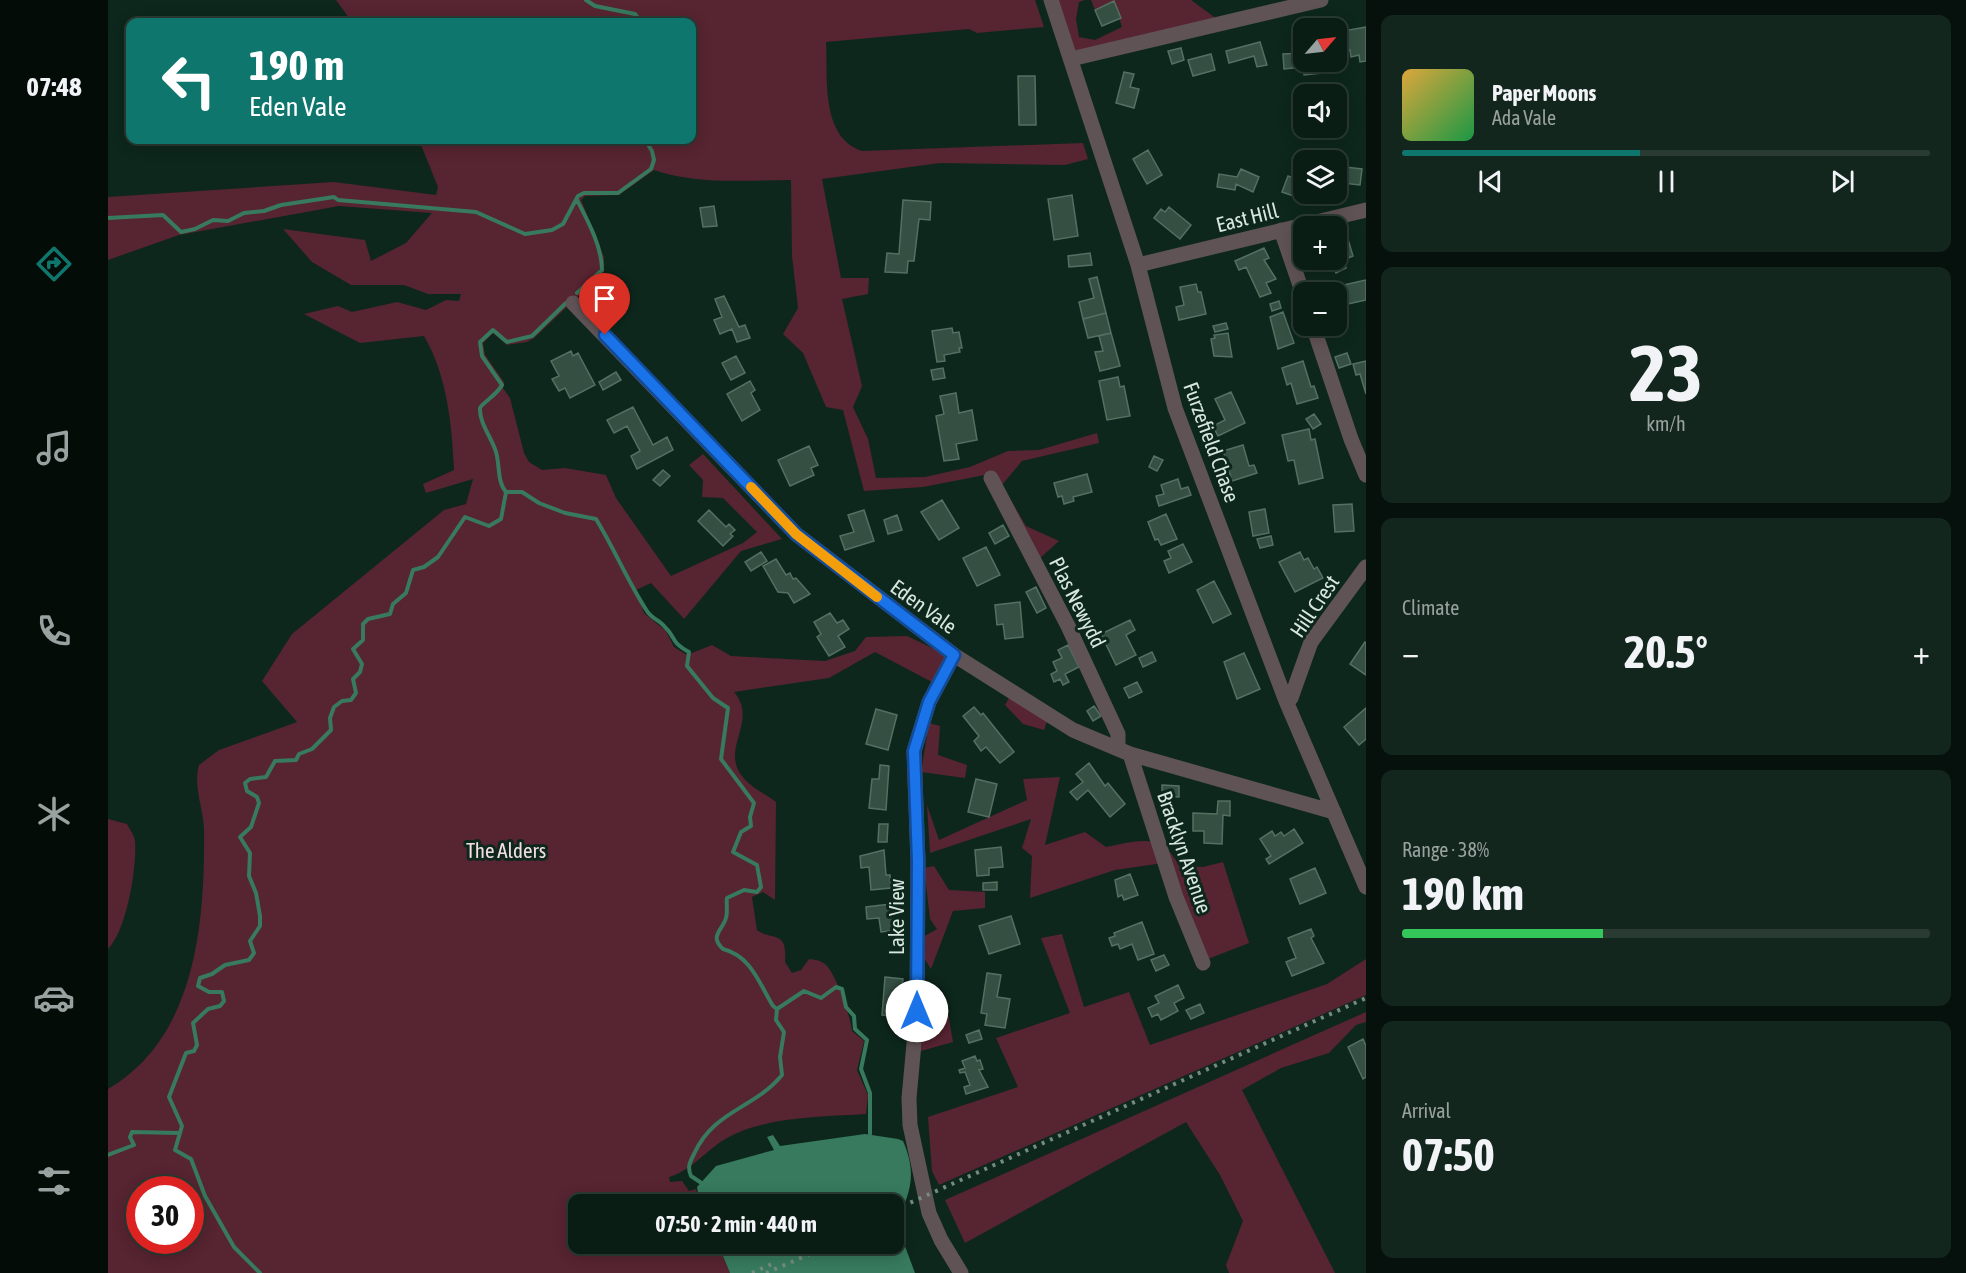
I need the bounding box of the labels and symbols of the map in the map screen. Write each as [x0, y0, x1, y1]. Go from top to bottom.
north arrow [1293, 18, 1347, 72]
street label: East Hill [1213, 198, 1281, 236]
pin [579, 273, 630, 335]
street label: Furzefield Chase [1179, 379, 1245, 505]
street label: Plas Newydd [1045, 553, 1111, 651]
street label: Hill Crest [1285, 570, 1343, 642]
street label: Eden Vale [886, 574, 962, 638]
street label: Bracklyn Avenue [1153, 788, 1217, 916]
park label: The Alders [466, 838, 546, 862]
street label: Lake View [884, 878, 908, 955]
position arrow [885, 979, 949, 1043]
speed limit sign: 30 [126, 1176, 204, 1254]

